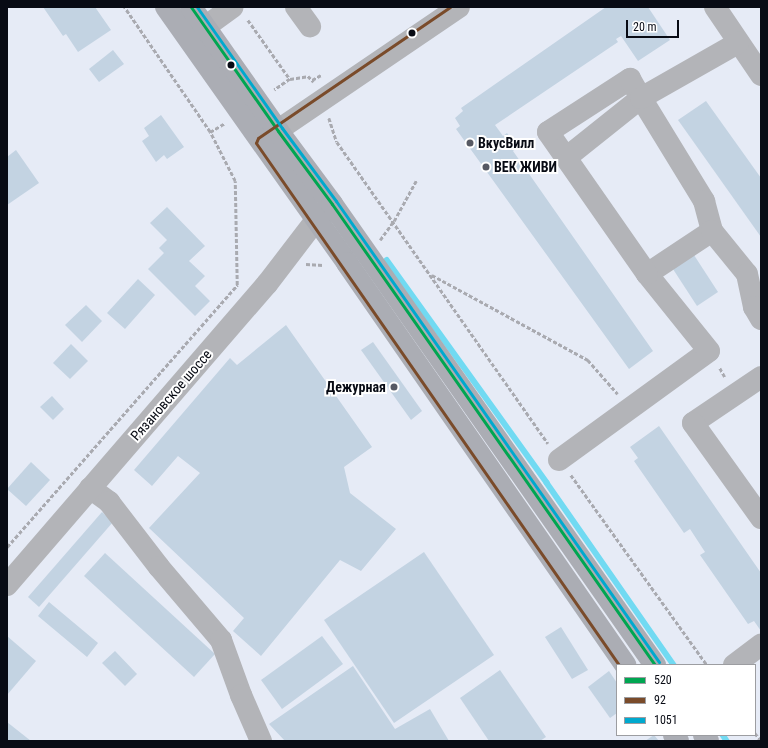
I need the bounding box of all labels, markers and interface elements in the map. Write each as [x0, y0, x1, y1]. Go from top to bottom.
scale bar [628, 12, 681, 38]
text: 20 m [633, 20, 657, 34]
unlabelled marker [407, 28, 417, 38]
unlabelled marker [226, 60, 236, 70]
place label: ВкусВилл [478, 135, 534, 151]
marker: ВкусВилл [465, 138, 475, 148]
place label: ВЕК ЖИВИ [494, 159, 557, 175]
marker: ВЕК ЖИВИ [481, 162, 491, 172]
street label: Рязановское шоссе [127, 346, 215, 444]
place label: Дежурная [326, 379, 386, 395]
marker: Дежурная [389, 382, 399, 392]
legend [616, 664, 756, 736]
text: 520 [654, 673, 672, 687]
text: 92 [654, 693, 666, 707]
text: 1051 [654, 713, 678, 727]

